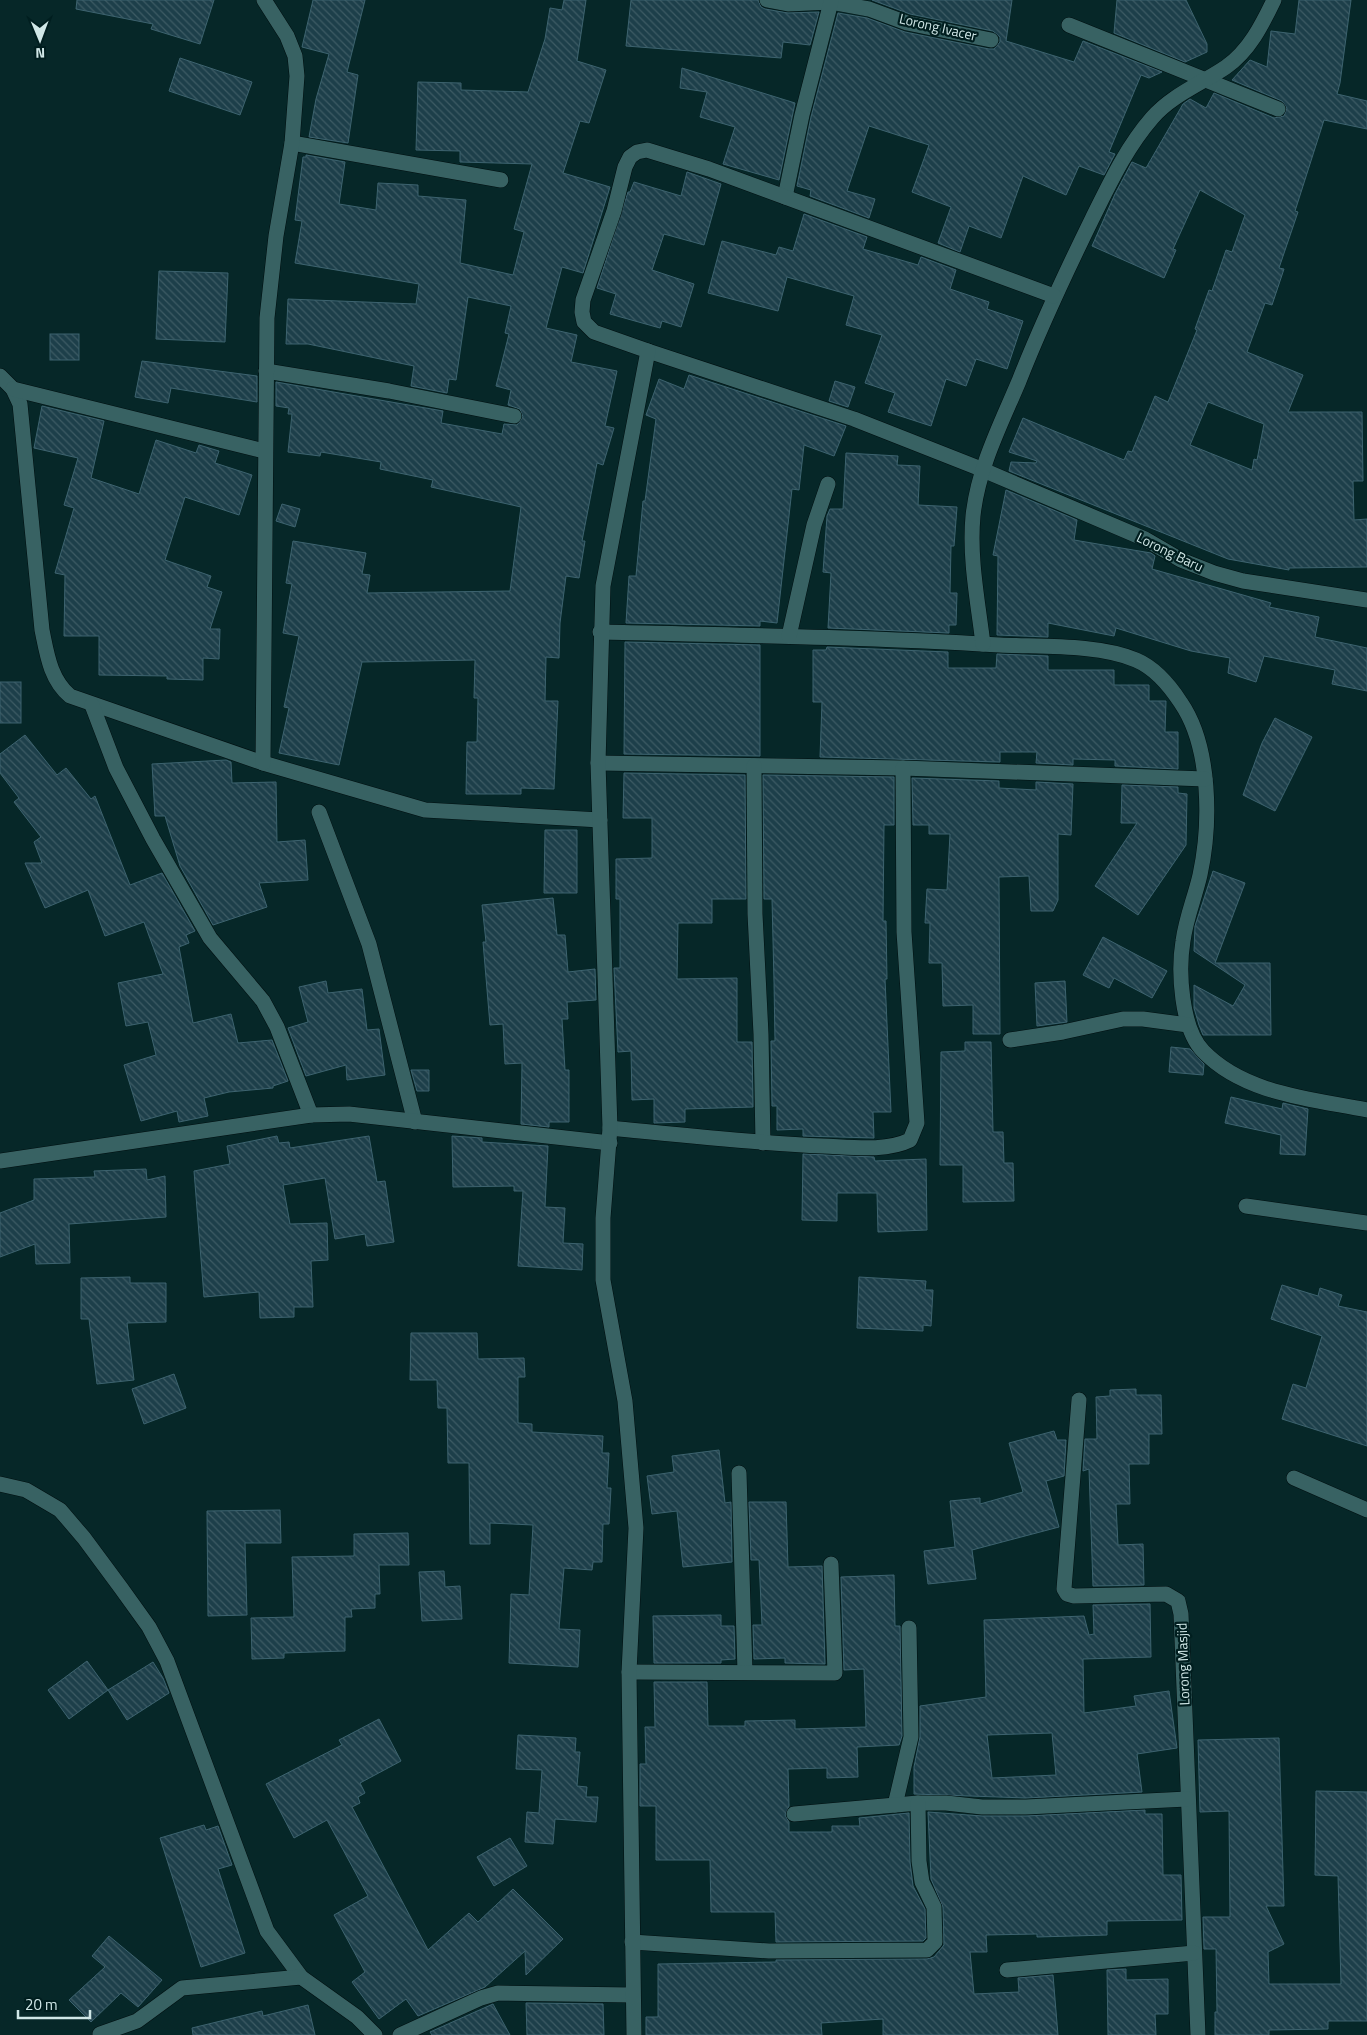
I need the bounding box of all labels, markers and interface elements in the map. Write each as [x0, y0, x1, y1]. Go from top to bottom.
street label: Lorong Ivacer [897, 7, 979, 46]
north arrow [15, 15, 65, 65]
text: N [35, 43, 45, 64]
street label: Lorong Baru [1133, 526, 1207, 577]
street label: Lorong Masjid [1171, 1622, 1194, 1706]
scale bar [18, 1988, 90, 2020]
text: 20 m [25, 1993, 58, 2016]

